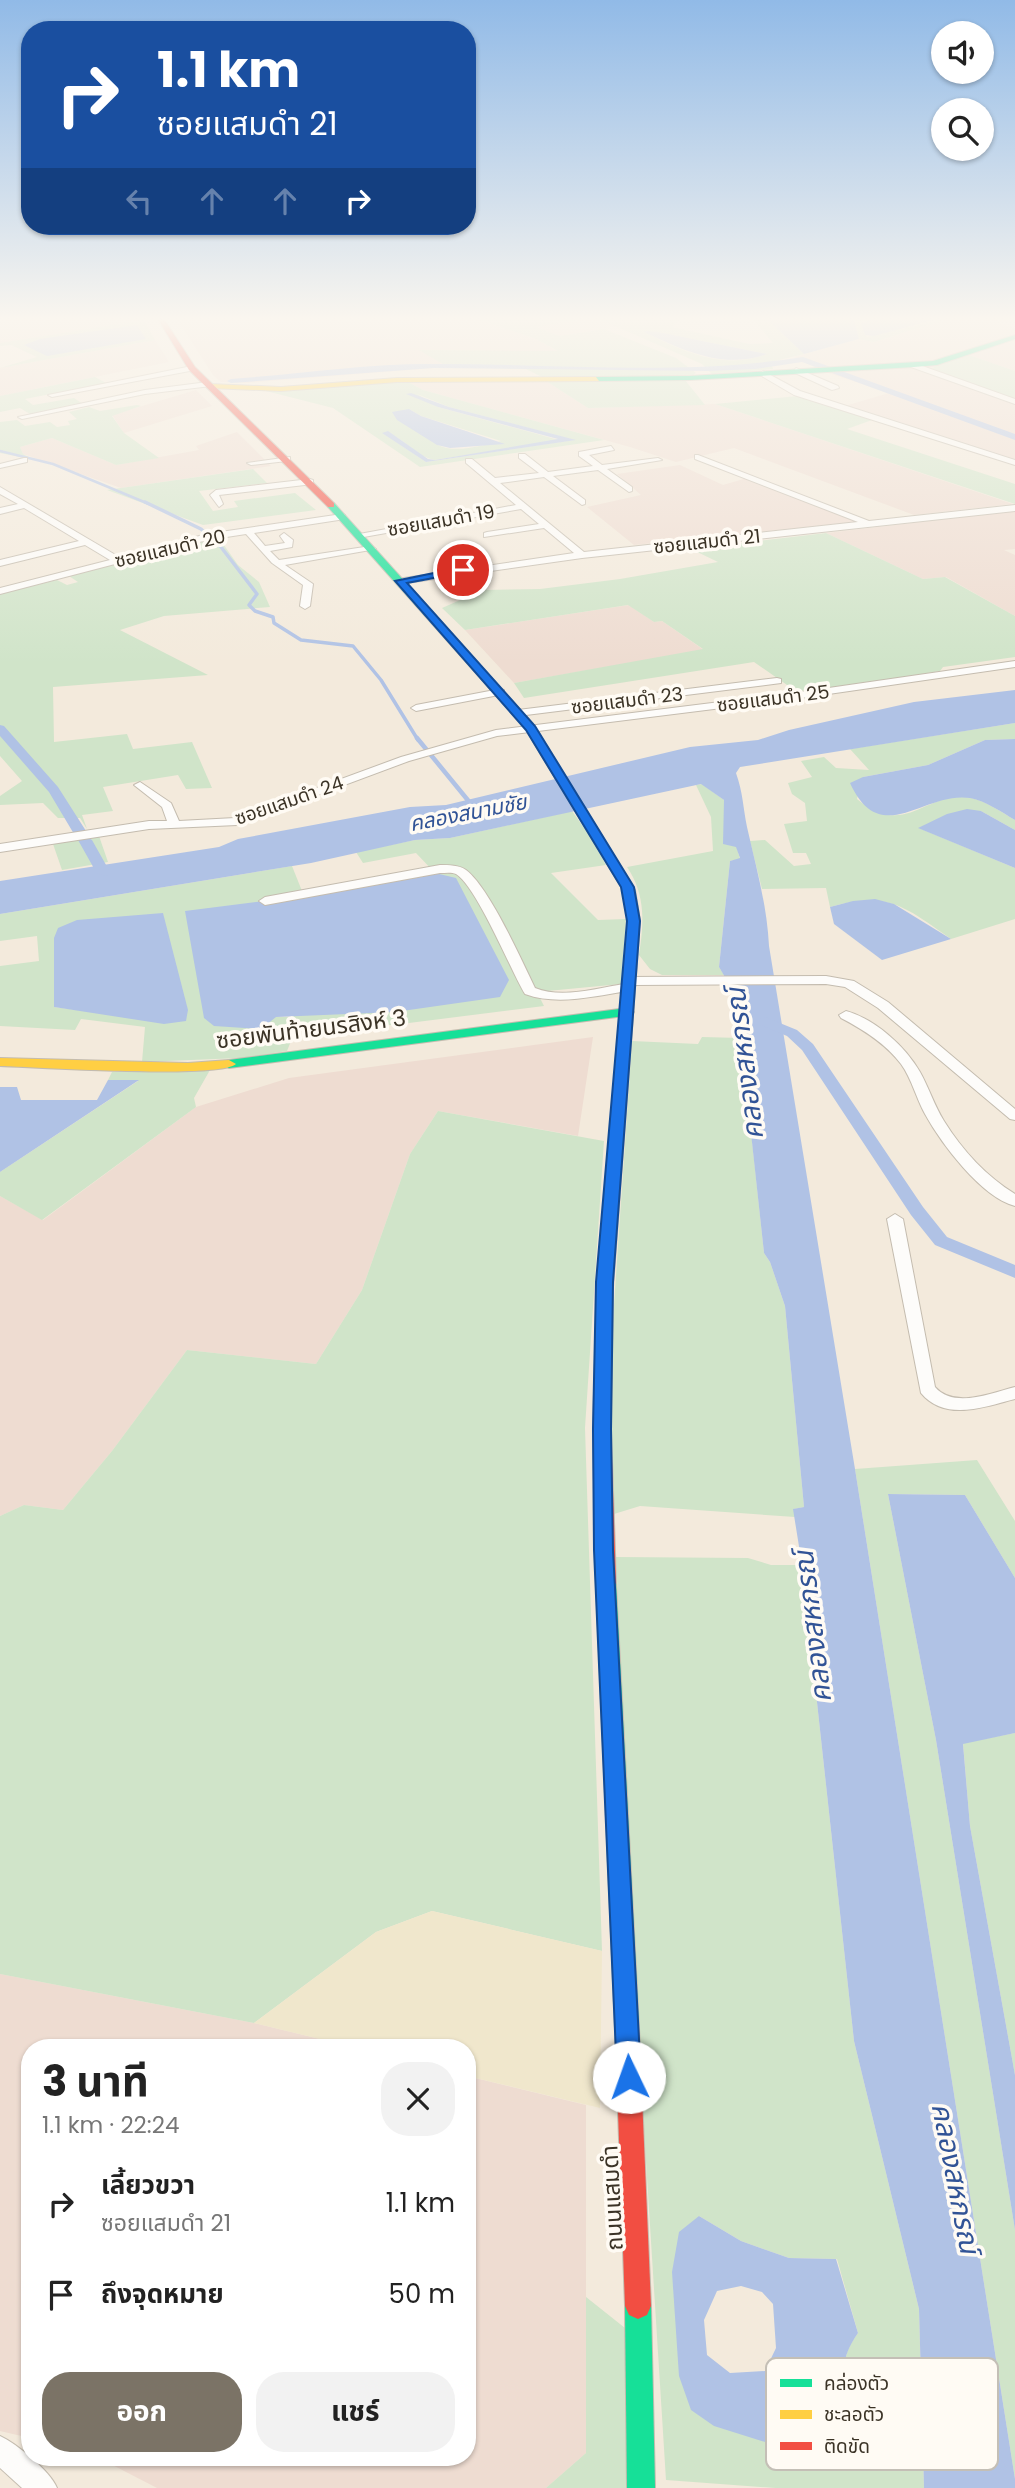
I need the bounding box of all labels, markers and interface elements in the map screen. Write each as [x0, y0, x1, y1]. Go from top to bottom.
map controls [931, 21, 994, 161]
button: sound [931, 21, 994, 84]
text: 1.1 km [157, 36, 300, 104]
icon: right [42, 49, 133, 140]
button: search [931, 98, 994, 161]
text: ซอยแสมดำ 21 [157, 101, 338, 146]
icon: left [120, 182, 158, 220]
icon: ahead [193, 182, 231, 220]
icon: ahead [266, 182, 304, 220]
icon: right [339, 182, 377, 220]
street label: ซอยแสมดำ 19 [385, 498, 497, 543]
street label: ซอยแสมดำ 21 [652, 522, 762, 561]
street label: ซอยแสมดำ 20 [112, 523, 228, 574]
pin [433, 540, 493, 600]
icon: arrive [444, 551, 482, 589]
street label: ซอยแสมดำ 25 [715, 678, 831, 719]
street label: ซอยแสมดำ 23 [570, 680, 685, 721]
street label: ซอยแสมดำ 24 [231, 769, 347, 832]
water label: คลองสนามชัย [407, 787, 530, 838]
water label: คลองสหกรณ์ [715, 981, 773, 1142]
street label: ซอยพันท้ายนรสิงห์ 3 [214, 1001, 408, 1057]
water label: คลองสหกรณ์ [783, 1544, 841, 1705]
position arrow [592, 2040, 666, 2114]
text: 3 นาที [42, 2052, 149, 2111]
button: close [381, 2062, 455, 2136]
water label: คลองสหกรณ์ [922, 2099, 990, 2262]
text: 1.1 km · 22:24 [42, 2109, 179, 2141]
street label: ถนนแสมดำ [593, 2144, 631, 2252]
text: เลี้ยวขวา [101, 2167, 195, 2203]
icon: right [42, 2185, 80, 2223]
text: 1.1 km [386, 2185, 455, 2221]
text: ซอยแสมดำ 21 [101, 2207, 231, 2239]
icon: arrive [42, 2276, 80, 2314]
text: ถึงจุดหมาย [101, 2276, 224, 2312]
text: 50 m [389, 2276, 455, 2312]
legend [766, 2358, 998, 2470]
text: คล่องตัว [824, 2370, 889, 2397]
button: ออก [42, 2372, 242, 2452]
button: แชร์ [256, 2372, 455, 2452]
text: ชะลอตัว [824, 2401, 884, 2428]
text: ติดขัด [824, 2433, 870, 2460]

